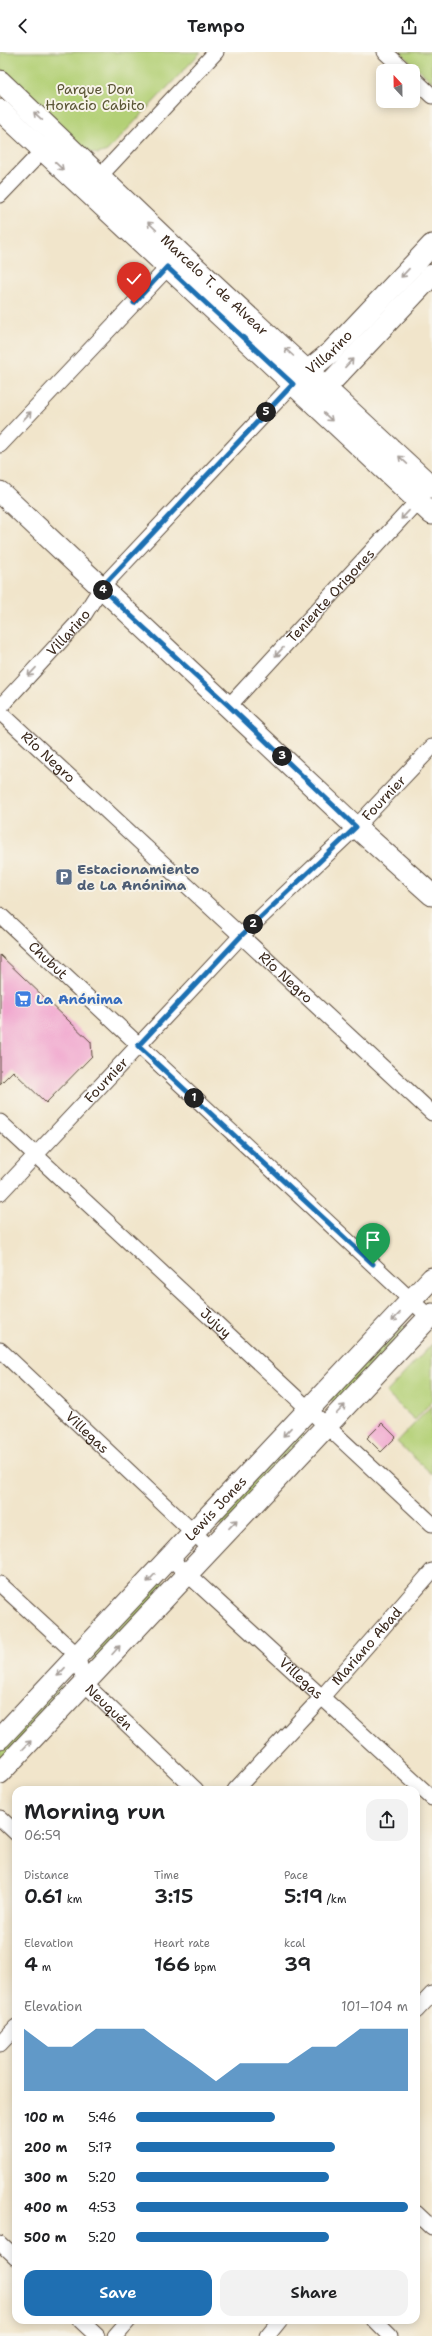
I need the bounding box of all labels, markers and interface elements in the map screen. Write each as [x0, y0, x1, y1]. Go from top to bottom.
text: Tempo [187, 14, 245, 38]
icon: back [12, 15, 34, 37]
icon: share [398, 15, 420, 37]
north arrow [376, 64, 420, 108]
map controls [376, 64, 420, 108]
park label: Parque Don Horacio Cabito [45, 80, 145, 114]
one-way arrow [32, 112, 43, 121]
one-way arrow [53, 161, 63, 170]
one-way arrow [147, 221, 157, 230]
street label: Marcelo T. de Alvear [157, 230, 272, 340]
pin [117, 262, 151, 303]
icon: check [123, 268, 145, 290]
one-way arrow [400, 268, 410, 278]
street label: Villarino [302, 326, 356, 378]
one-way arrow [283, 347, 294, 356]
one-way arrow [344, 359, 353, 369]
pin: 5 [256, 402, 276, 422]
text: 5 [263, 404, 269, 419]
one-way arrow [22, 411, 32, 421]
one-way arrow [323, 412, 333, 421]
one-way arrow [399, 456, 409, 465]
one-way arrow [401, 510, 410, 520]
street label: Teniente Origones [283, 545, 378, 646]
pin: 4 [93, 580, 113, 600]
text: 4 [99, 582, 107, 597]
street label: Villarino [42, 606, 94, 660]
one-way arrow [274, 647, 284, 657]
one-way arrow [27, 667, 37, 677]
street label: Río Negro [17, 727, 79, 787]
pin: 3 [272, 746, 292, 766]
text: 3 [278, 748, 286, 763]
street label: Fournier [358, 771, 410, 824]
place label: Estacionamiento de La Anónima [77, 860, 199, 894]
parking icon: Estacionamiento de La Anónima [54, 867, 74, 887]
pin: 2 [243, 914, 263, 934]
text: 2 [249, 916, 257, 931]
street label: Chubut [25, 937, 72, 983]
street label: Río Negro [255, 948, 317, 1007]
supermarket icon: La Anónima [13, 989, 33, 1009]
place label: La Anónima [36, 990, 123, 1008]
street label: Fournier [80, 1053, 132, 1107]
pin: 1 [184, 1088, 204, 1108]
text: 1 [191, 1090, 197, 1105]
pin [356, 1223, 390, 1264]
icon: arrive [362, 1229, 384, 1251]
street label: Jujuy [197, 1304, 235, 1342]
one-way arrow [391, 1312, 401, 1322]
one-way arrow [337, 1404, 346, 1414]
street label: Villegas [62, 1407, 113, 1457]
one-way arrow [283, 1427, 292, 1437]
street label: Lewis Jones [181, 1472, 251, 1545]
one-way arrow [228, 1519, 237, 1529]
one-way arrow [146, 1573, 156, 1583]
street label: Mariano Abad [327, 1603, 406, 1689]
one-way arrow [112, 1645, 121, 1656]
street label: Villegas [275, 1653, 327, 1703]
one-way arrow [56, 1667, 66, 1677]
street label: Neuquén [81, 1680, 137, 1734]
one-way arrow [22, 1740, 32, 1750]
text: Morning run [24, 1797, 165, 1826]
button: share [366, 1799, 408, 1841]
text: 06:59 [24, 1827, 61, 1844]
text: Distance [24, 1868, 69, 1883]
text: Time [154, 1868, 179, 1883]
text: Pace [284, 1868, 308, 1883]
text: 0.61 [24, 1883, 63, 1909]
text: 3:15 [154, 1883, 193, 1909]
text: 5:19 [284, 1883, 323, 1909]
text: km [63, 1892, 82, 1907]
text: /km [323, 1892, 346, 1907]
text: Elevation [24, 1936, 73, 1951]
text: Heart rate [154, 1936, 210, 1951]
text: kcal [284, 1936, 305, 1951]
text: 4 [24, 1951, 38, 1977]
text: 166 [154, 1951, 190, 1977]
text: 39 [284, 1951, 311, 1977]
text: m [38, 1960, 51, 1975]
text: bpm [190, 1960, 216, 1975]
text: Elevation [24, 1998, 82, 2015]
text: 101–104 m [341, 1998, 408, 2015]
text: 100 m [24, 2109, 64, 2126]
text: 5:46 [88, 2109, 116, 2126]
text: 200 m [24, 2139, 67, 2156]
text: 5:17 [88, 2139, 112, 2156]
text: 300 m [24, 2169, 68, 2186]
text: 5:20 [88, 2169, 116, 2186]
text: 400 m [24, 2199, 68, 2216]
text: 4:53 [88, 2199, 116, 2216]
text: 500 m [24, 2229, 67, 2246]
text: 5:20 [88, 2229, 116, 2246]
button: Save [24, 2270, 212, 2316]
button: Share [220, 2270, 408, 2316]

